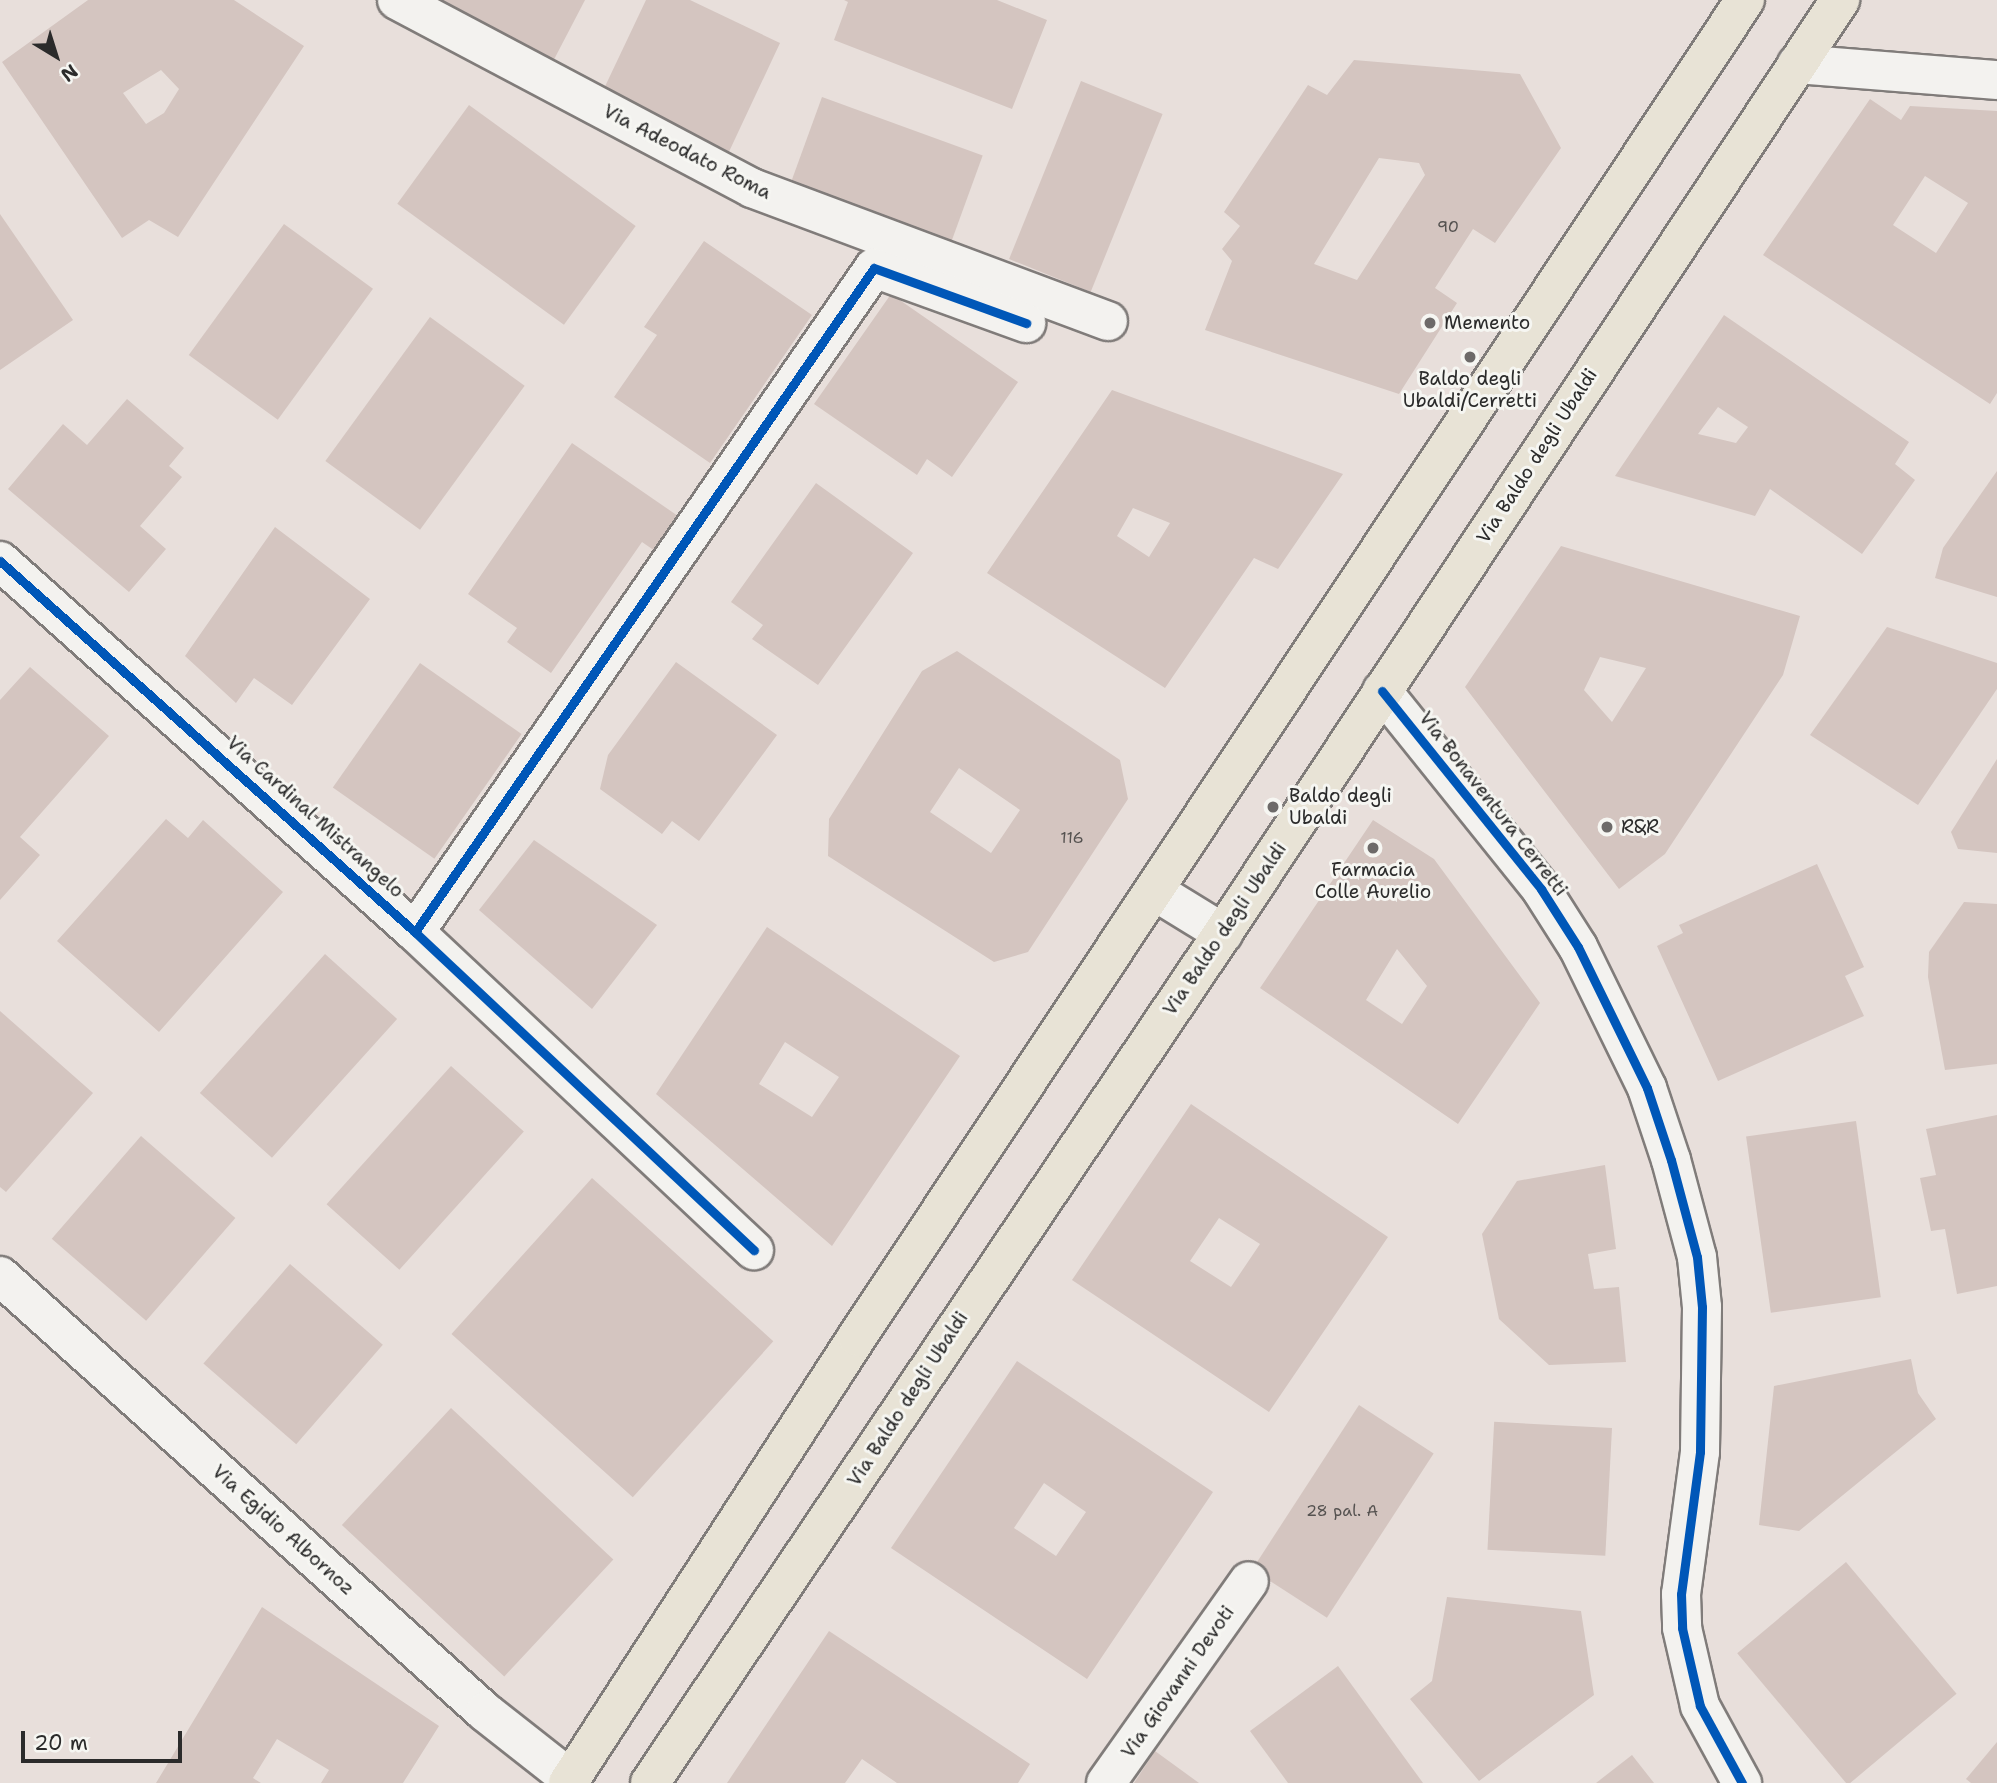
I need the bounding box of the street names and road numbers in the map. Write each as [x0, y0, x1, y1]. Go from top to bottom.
street label: Via Adeodato Roma [599, 100, 775, 204]
street label: Via Baldo degli Ubaldi [1472, 364, 1602, 548]
street label: Via Bonaventura Cerretti [1414, 707, 1572, 901]
street label: Via Cardinal Mistrangelo [222, 731, 408, 903]
street label: Via Baldo degli Ubaldi [1159, 838, 1291, 1020]
street label: Via Baldo degli Ubaldi [843, 1307, 973, 1491]
street label: Via Egidio Albornoz [207, 1460, 359, 1600]
street label: Via Giovanni Devoti [1117, 1601, 1239, 1763]

